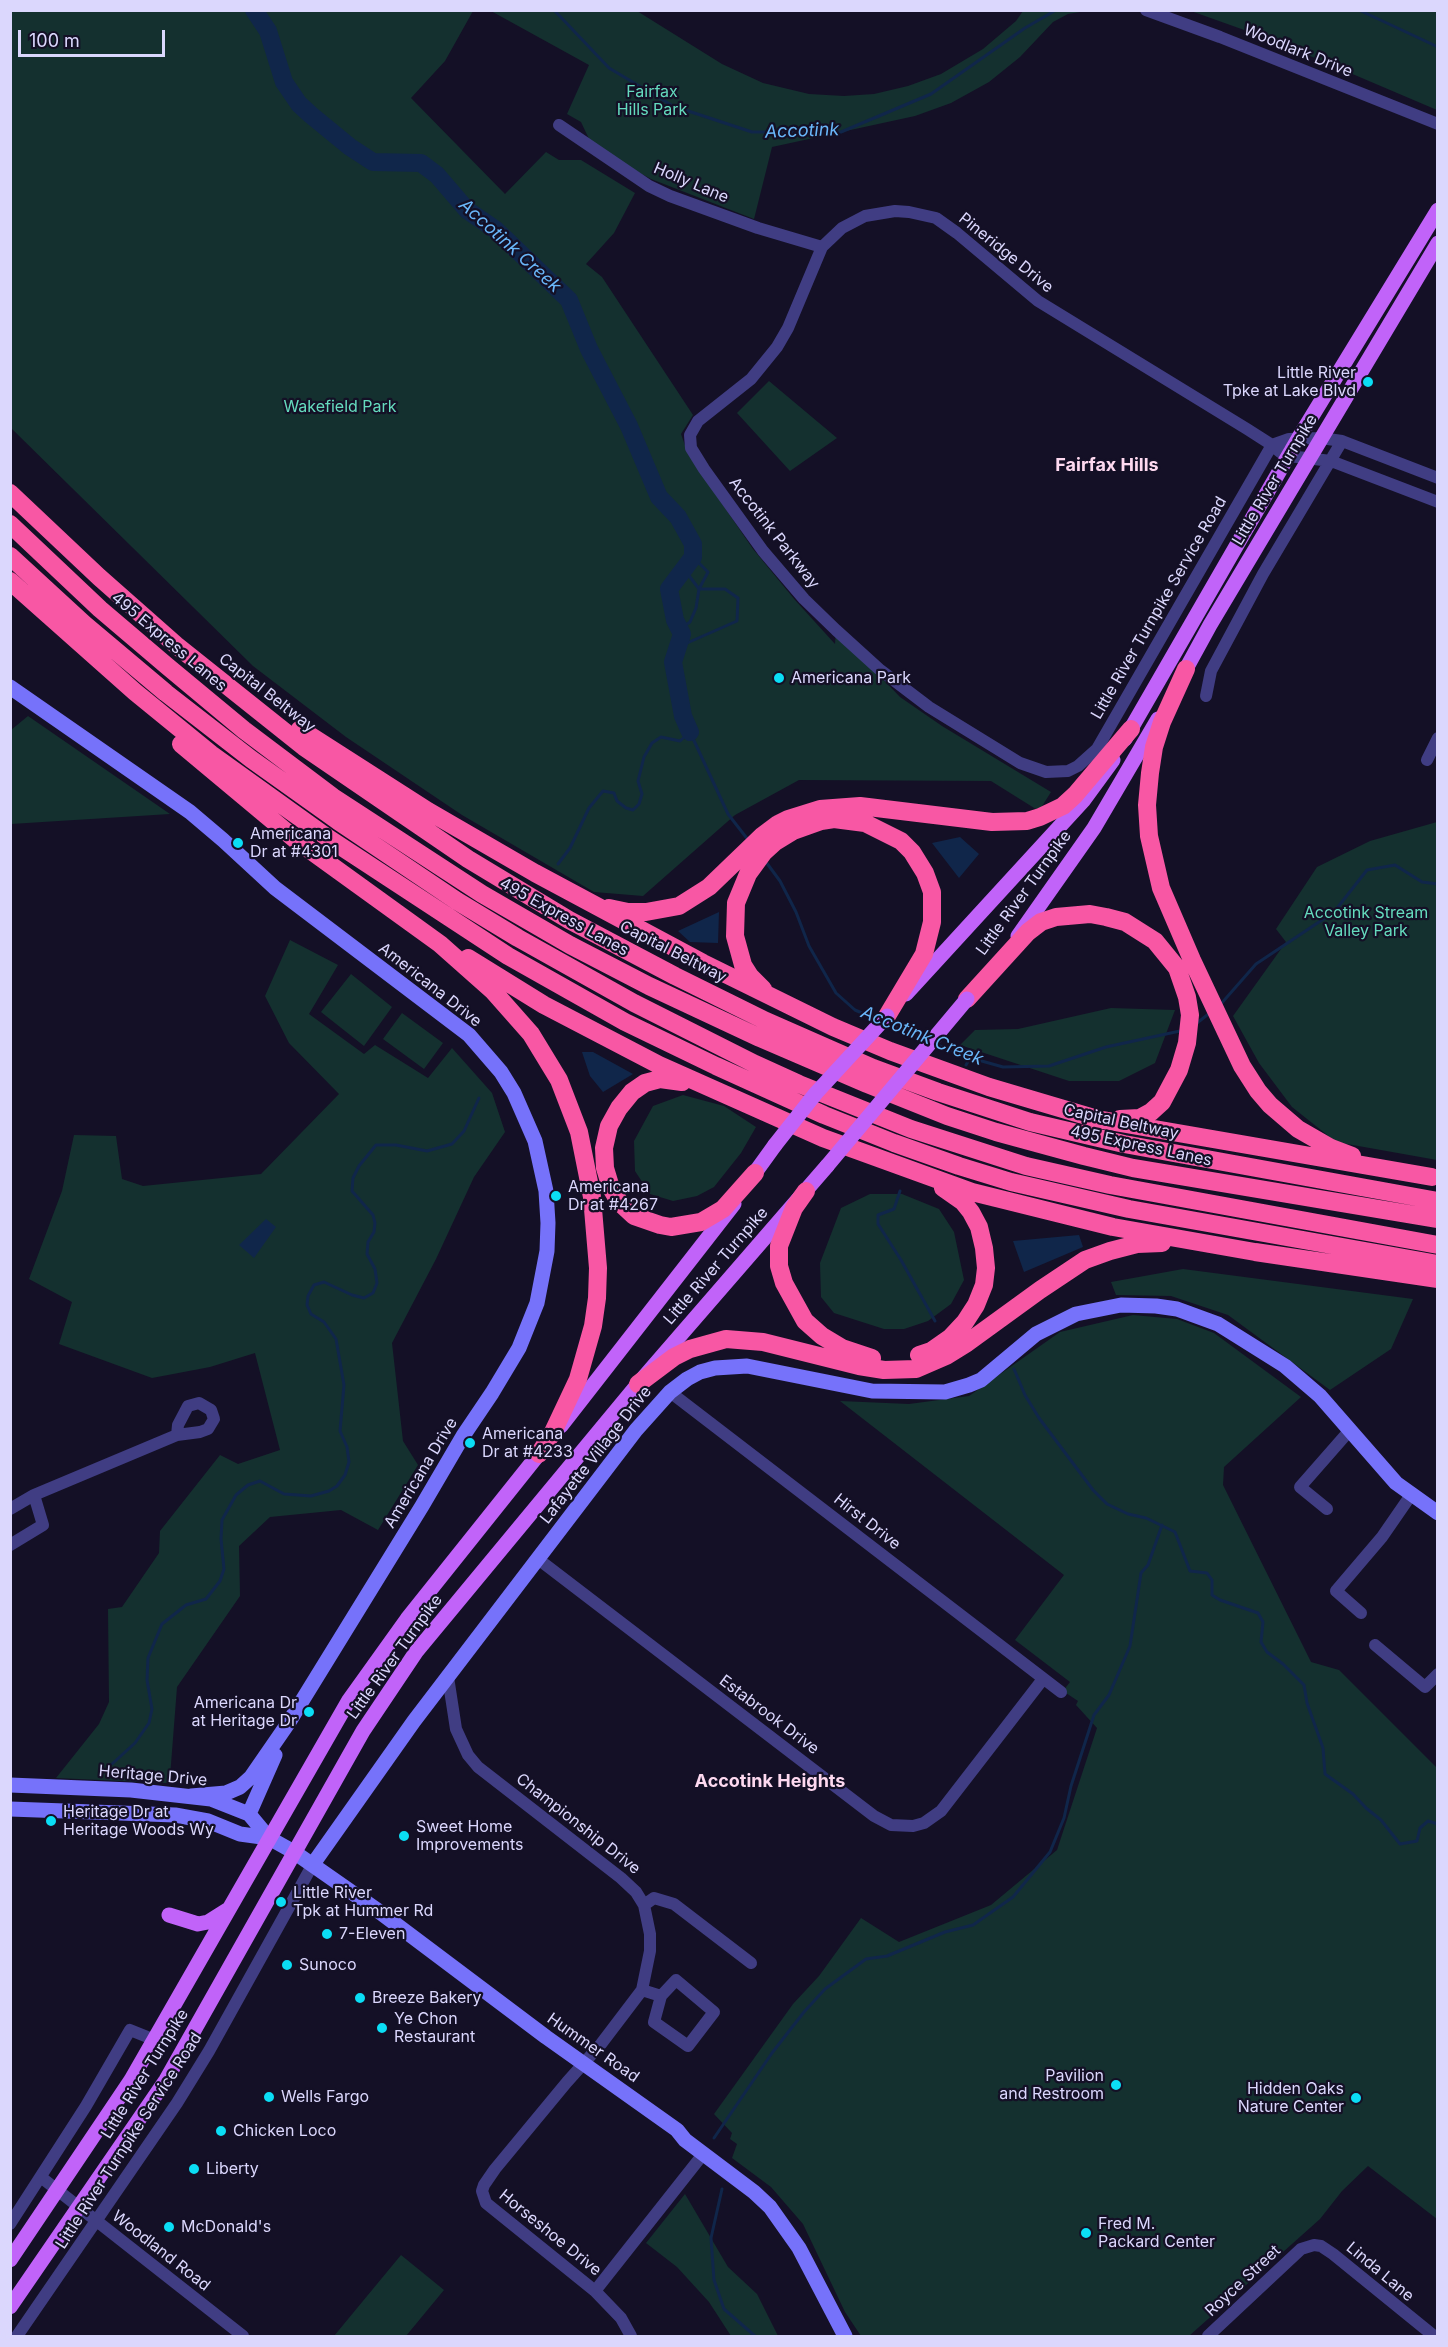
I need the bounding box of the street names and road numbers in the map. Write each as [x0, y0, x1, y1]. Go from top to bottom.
street label: Woodlark Drive [1241, 20, 1355, 82]
street label: Holly Lane [651, 159, 731, 207]
street label: Pineridge Drive [955, 209, 1057, 297]
street label: Little River Turnpike [1228, 411, 1322, 549]
street label: Accotink Parkway [725, 474, 823, 592]
street label: Little River Turnpike Service Road [1087, 493, 1231, 723]
street label: 495 Express Lanes [108, 588, 230, 696]
street label: Capital Beltway [215, 649, 319, 737]
street label: Little River Turnpike [972, 827, 1076, 959]
street label: 495 Express Lanes [496, 874, 632, 960]
street label: Capital Beltway [616, 917, 730, 987]
street label: Americana Drive [375, 939, 485, 1031]
street label: Capital Beltway [1062, 1100, 1180, 1144]
street label: 495 Express Lanes [1068, 1122, 1214, 1170]
street label: Little River Turnpike [660, 1203, 772, 1329]
street label: Lafayette Village Drive [536, 1382, 656, 1528]
street label: Americana Drive [380, 1414, 462, 1532]
street label: Hirst Drive [830, 1490, 904, 1554]
street label: Little River Turnpike [343, 1591, 447, 1723]
street label: Estabrook Drive [715, 1671, 823, 1759]
street label: Heritage Drive [98, 1762, 208, 1790]
street label: Championship Drive [512, 1769, 644, 1879]
street label: Little River Turnpike [97, 2006, 193, 2142]
street label: Hummer Road [543, 2009, 643, 2087]
street label: Little River Turnpike Service Road [52, 2029, 206, 2253]
street label: Horseshoe Drive [495, 2186, 605, 2280]
street label: Woodland Road [108, 2207, 214, 2295]
street label: Linda Lane [1342, 2238, 1418, 2306]
street label: Royce Street [1201, 2241, 1285, 2321]

